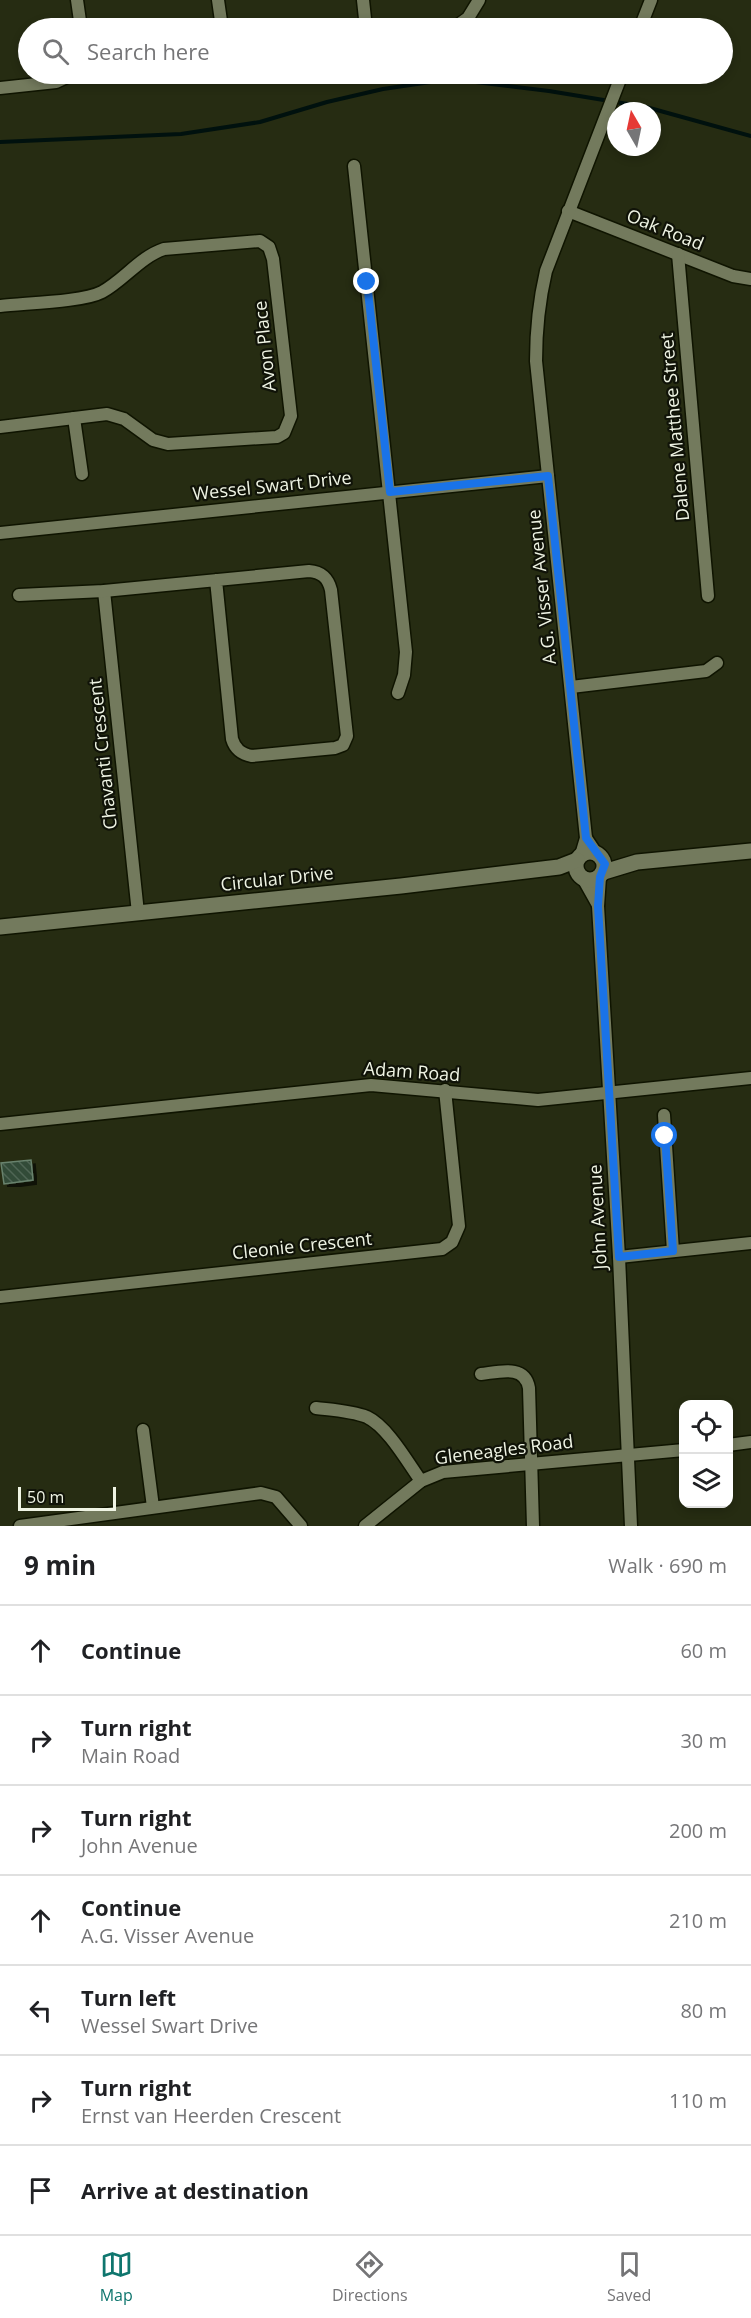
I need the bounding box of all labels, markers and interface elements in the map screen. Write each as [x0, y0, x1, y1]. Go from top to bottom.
search box [18, 18, 733, 84]
icon: search [39, 35, 72, 68]
text: Search here [87, 36, 210, 66]
north arrow [607, 102, 661, 156]
street label: Oak Road [623, 203, 707, 255]
route end [353, 268, 379, 294]
street label: Avon Place [247, 300, 281, 393]
street label: Dalene Matthee Street [654, 332, 694, 522]
street label: Wessel Swart Drive [191, 465, 352, 505]
street label: A.G. Visser Avenue [521, 508, 561, 666]
street label: Chavanti Crescent [82, 677, 122, 831]
street label: Circular Drive [219, 860, 335, 896]
street label: Adam Road [363, 1056, 461, 1086]
route start [651, 1122, 677, 1148]
street label: John Avenue [582, 1164, 612, 1272]
street label: Cleonie Crescent [231, 1226, 373, 1264]
map controls [679, 1400, 733, 1508]
button: locate [679, 1400, 733, 1454]
street label: Gleneagles Road [433, 1429, 575, 1469]
button: layers [679, 1454, 733, 1508]
scale bar [18, 1484, 116, 1512]
text: 50 m [27, 1486, 64, 1508]
text: 9 min [24, 1547, 96, 1583]
text: Walk · 690 m [608, 1552, 727, 1579]
icon: ahead [24, 1634, 57, 1667]
text: Continue [81, 1635, 181, 1665]
text: 60 m [680, 1637, 727, 1664]
text: Turn right [81, 1712, 192, 1742]
icon: right [24, 1724, 57, 1757]
text: 30 m [680, 1727, 727, 1754]
text: Main Road [81, 1742, 180, 1769]
text: Turn right [81, 1802, 192, 1832]
icon: right [24, 1814, 57, 1847]
text: 200 m [669, 1817, 727, 1844]
text: John Avenue [81, 1832, 198, 1859]
text: Continue [81, 1892, 181, 1922]
icon: ahead [24, 1904, 57, 1937]
text: 210 m [669, 1907, 727, 1934]
text: A.G. Visser Avenue [81, 1922, 254, 1949]
text: Turn left [81, 1982, 176, 2012]
icon: left [24, 1994, 57, 2027]
text: 80 m [680, 1997, 727, 2024]
text: Wessel Swart Drive [81, 2012, 258, 2039]
text: Turn right [81, 2072, 192, 2102]
icon: right [24, 2084, 57, 2117]
text: 110 m [669, 2087, 727, 2114]
text: Ernst van Heerden Crescent [81, 2102, 341, 2129]
icon: arrive [24, 2174, 57, 2207]
text: Arrive at destination [81, 2175, 309, 2205]
tab: Map [100, 2248, 133, 2306]
tab: Directions [332, 2248, 408, 2306]
tab: Saved [607, 2248, 651, 2306]

